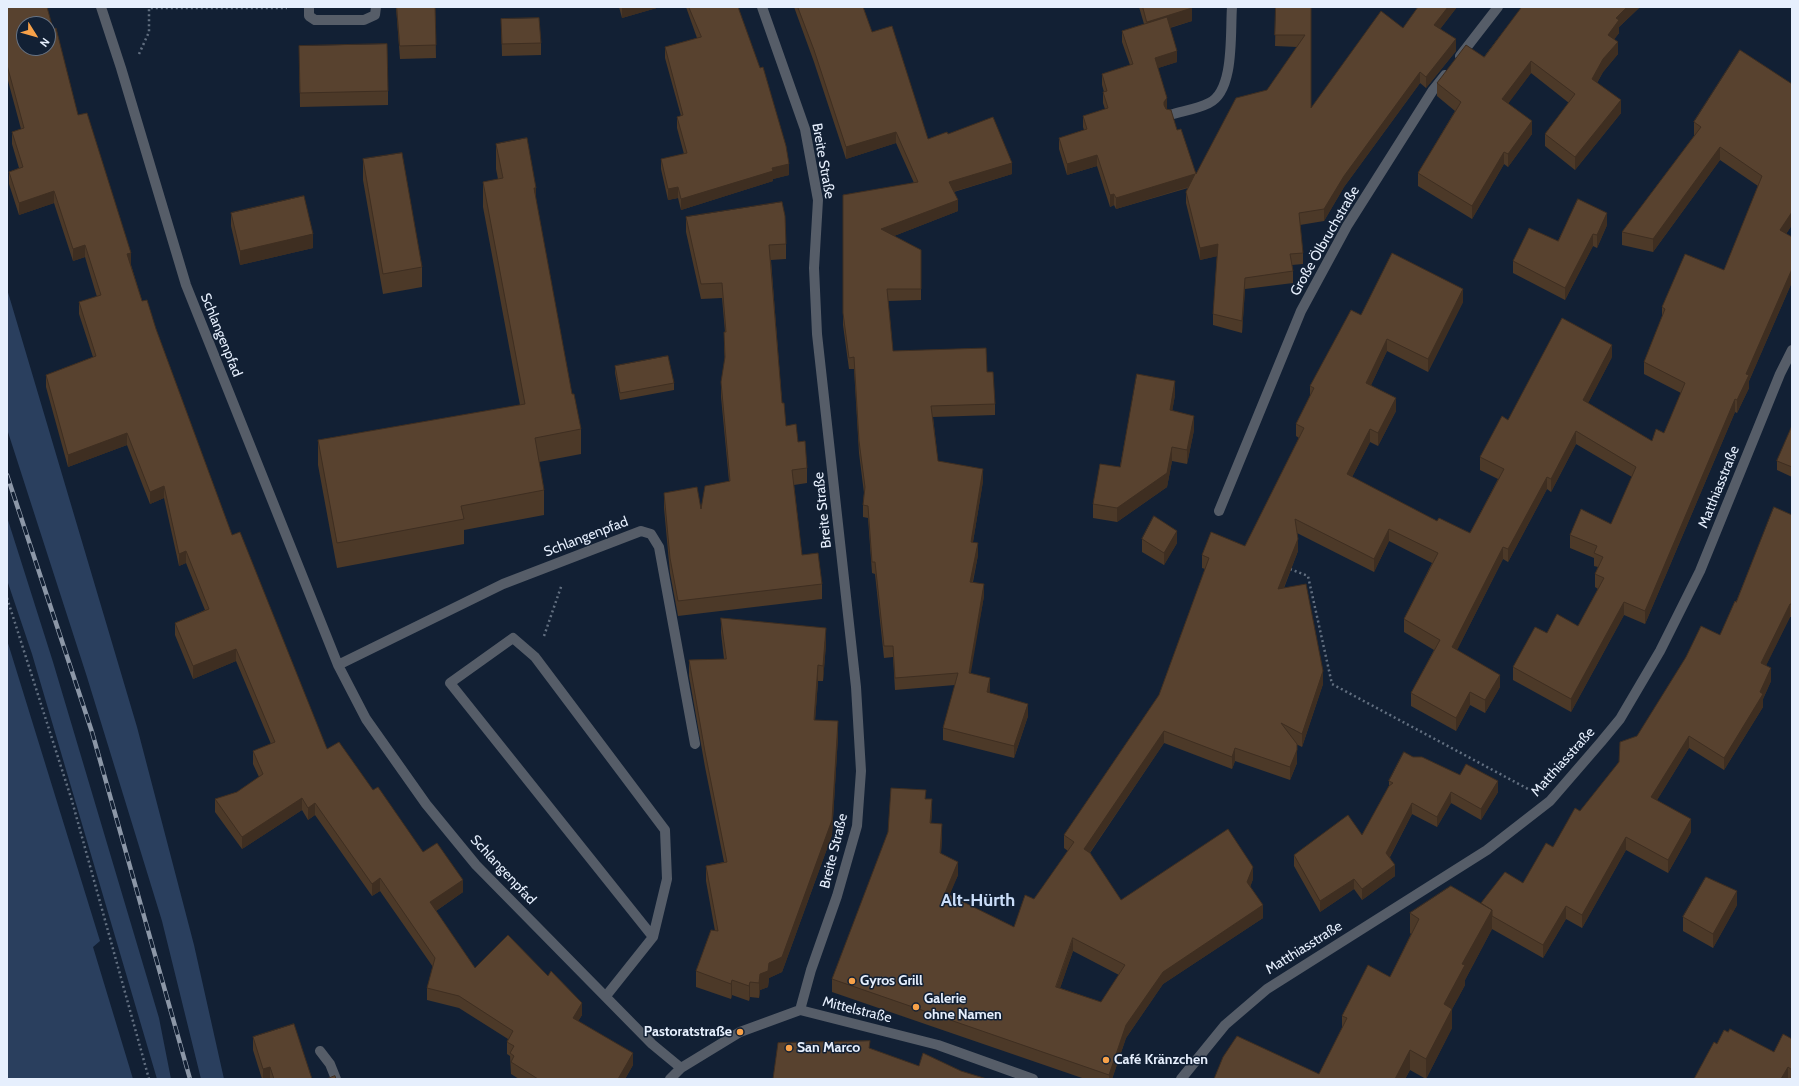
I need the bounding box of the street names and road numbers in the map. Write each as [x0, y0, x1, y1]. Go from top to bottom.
street label: Breite Straße [808, 122, 838, 200]
street label: Große Ölbruchstraße [1287, 183, 1363, 299]
street label: Schlangenpfad [197, 291, 245, 379]
street label: Matthiasstraße [1695, 443, 1743, 531]
street label: Breite Straße [811, 471, 835, 549]
street label: Schlangenpfad [542, 513, 630, 561]
street label: Matthiasstraße [1528, 724, 1598, 800]
street label: Breite Straße [817, 812, 851, 890]
street label: Schlangenpfad [467, 832, 539, 908]
street label: Matthiasstraße [1263, 918, 1345, 978]
street label: Mittelstraße [821, 993, 893, 1027]

